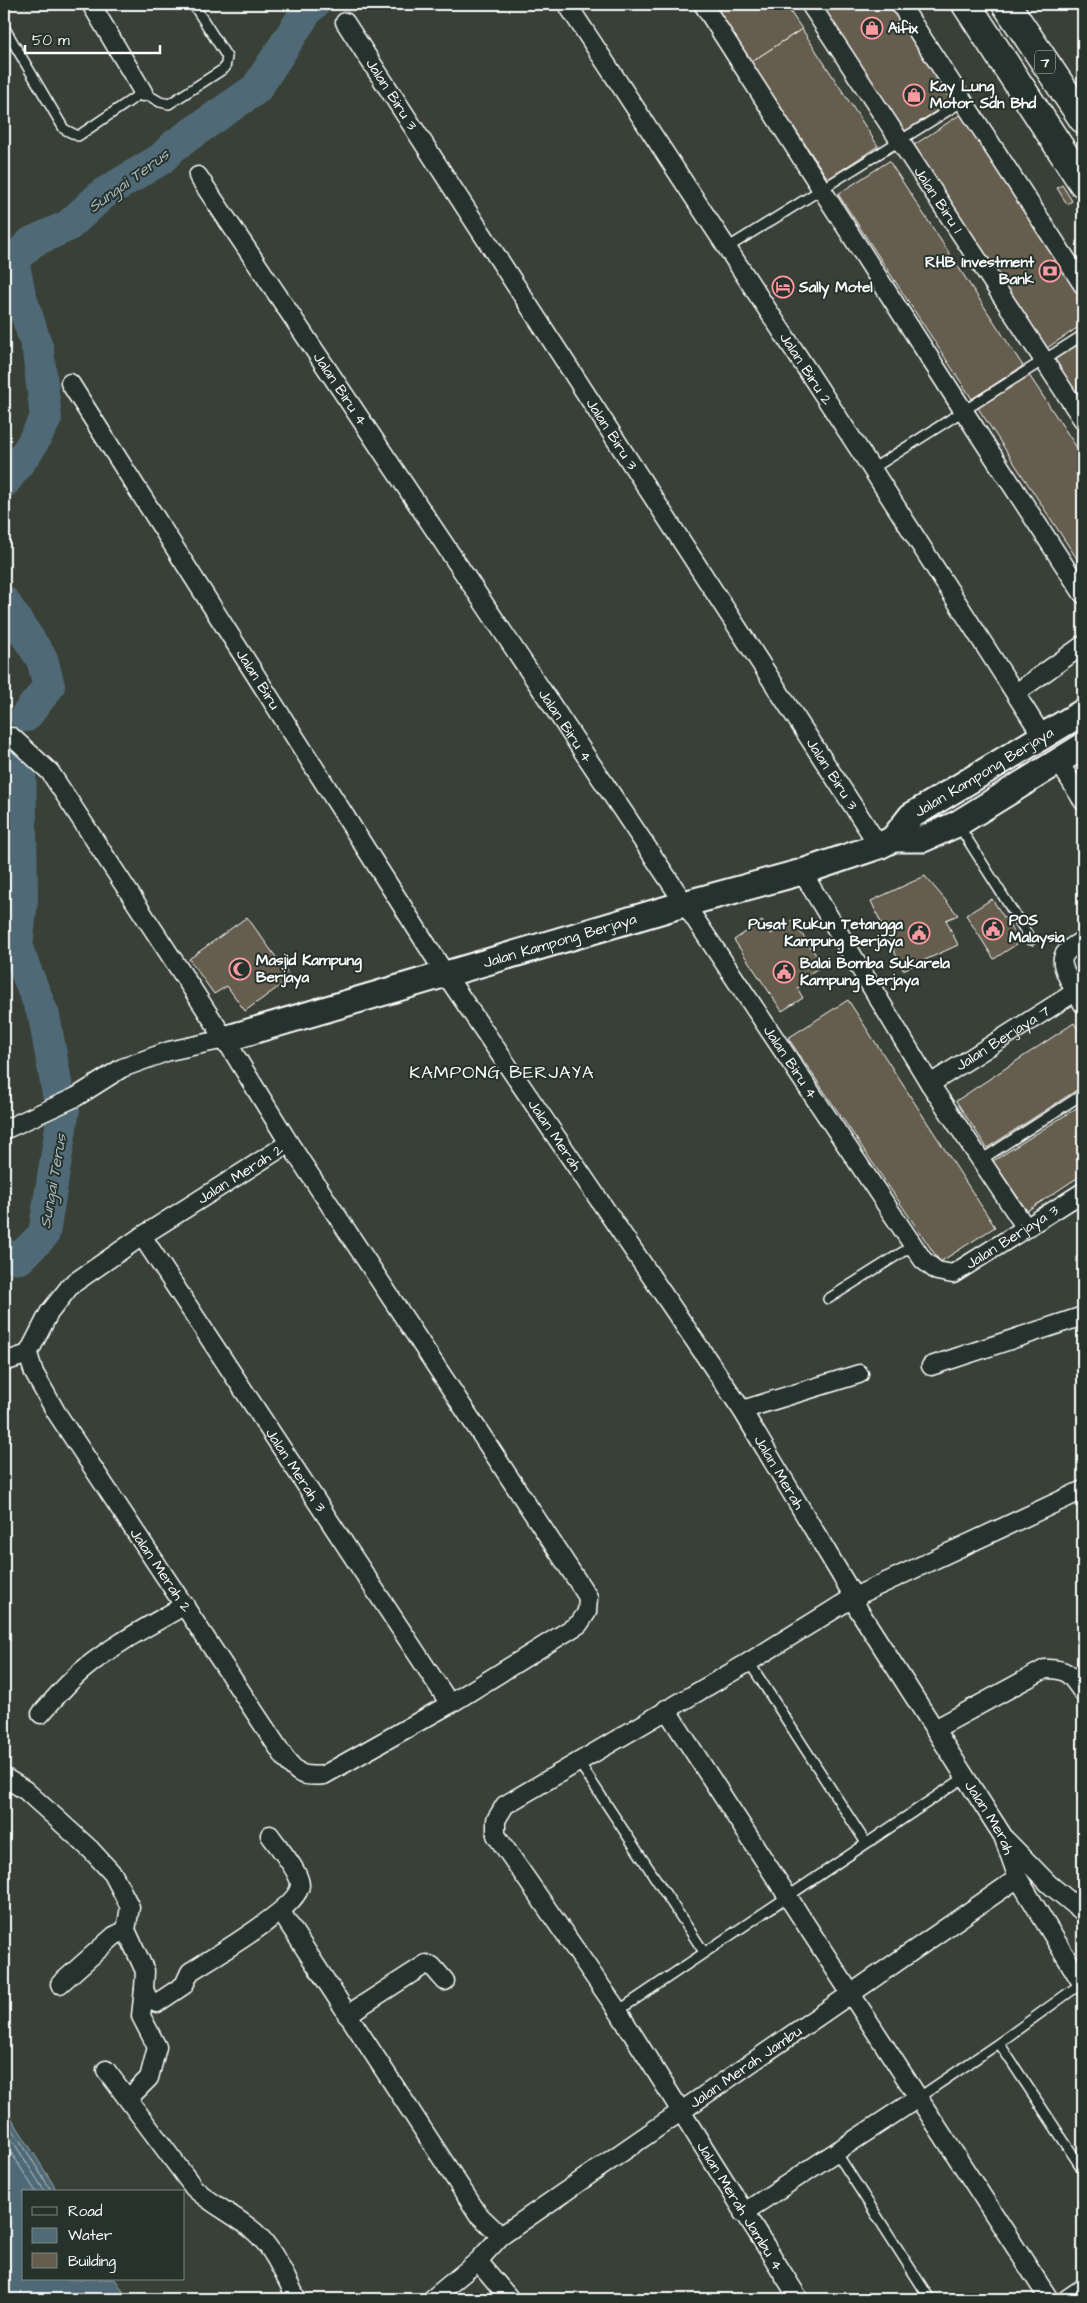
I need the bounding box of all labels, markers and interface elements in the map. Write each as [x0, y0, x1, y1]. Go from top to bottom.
shop icon: Aifix [860, 16, 884, 40]
place label: Aifix [888, 18, 919, 39]
scale bar [25, 22, 160, 54]
text: 50 m [32, 30, 70, 51]
road number: 7 [1035, 51, 1055, 74]
street label: Jalan Biru 3 [360, 54, 423, 135]
place label: Kay Lung Motor Sdn Bhd [930, 76, 1037, 114]
shop icon: Kay Lung Motor Sdn Bhd [902, 83, 926, 107]
water label: Sungai Terus [84, 143, 175, 219]
street label: Jalan Biru 1 [908, 162, 968, 237]
place label: RHB Investment Bank [925, 252, 1035, 290]
bank icon: RHB Investment Bank [1038, 259, 1062, 283]
hotel icon: Sally Motel [771, 275, 795, 299]
place label: Sally Motel [798, 277, 873, 299]
street label: Jalan Biru 2 [774, 329, 837, 409]
street label: Jalan Biru 4 [308, 348, 372, 430]
street label: Jalan Biru 3 [581, 394, 643, 475]
street label: Jalan Biru [231, 645, 285, 714]
street label: Jalan Biru 4 [533, 685, 597, 767]
street label: Jalan Kampong Berjaya [911, 722, 1058, 822]
street label: Jalan Biru 3 [801, 734, 863, 814]
street label: Jalan Kampong Berjaya [481, 908, 639, 973]
place label: POS Malaysia [1009, 910, 1065, 949]
place label: Pusat Rukun Tetangga Kampung Berjaya [748, 914, 903, 954]
public building icon: POS Malaysia [981, 917, 1005, 941]
public building icon: Pusat Rukun Tetangga Kampung Berjaya [907, 921, 931, 945]
place label: Masjid Kampung Berjaya [256, 950, 362, 989]
place label: Balai Bomba Sukarela Kampung Berjaya [800, 953, 950, 993]
mosque icon: Masjid Kampung Berjaya [228, 957, 252, 981]
public building icon: Balai Bomba Sukarela Kampung Berjaya [772, 960, 796, 984]
street label: Jalan Berjaya 7 [952, 1001, 1054, 1076]
street label: Jalan Biru 4 [758, 1022, 822, 1103]
district label: KAMPONG BERJAYA [409, 1060, 595, 1085]
street label: Jalan Merah [523, 1095, 587, 1176]
water label: Sungai Terus [34, 1131, 73, 1230]
street label: Jalan Merah 2 [194, 1139, 288, 1209]
street label: Jalan Berjaya 3 [962, 1200, 1063, 1274]
street label: Jalan Merah 3 [260, 1424, 331, 1517]
street label: Jalan Merah [749, 1431, 809, 1514]
street label: Jalan Merah 2 [125, 1524, 197, 1617]
street label: Jalan Merah [959, 1777, 1019, 1858]
street label: Jalan Merah Jambu [685, 2021, 806, 2113]
street label: Jalan Merah Jambu 4 [691, 2138, 788, 2275]
legend [22, 2190, 185, 2280]
text: Road [68, 2201, 103, 2222]
text: Water [68, 2225, 112, 2246]
text: Building [68, 2251, 116, 2273]

